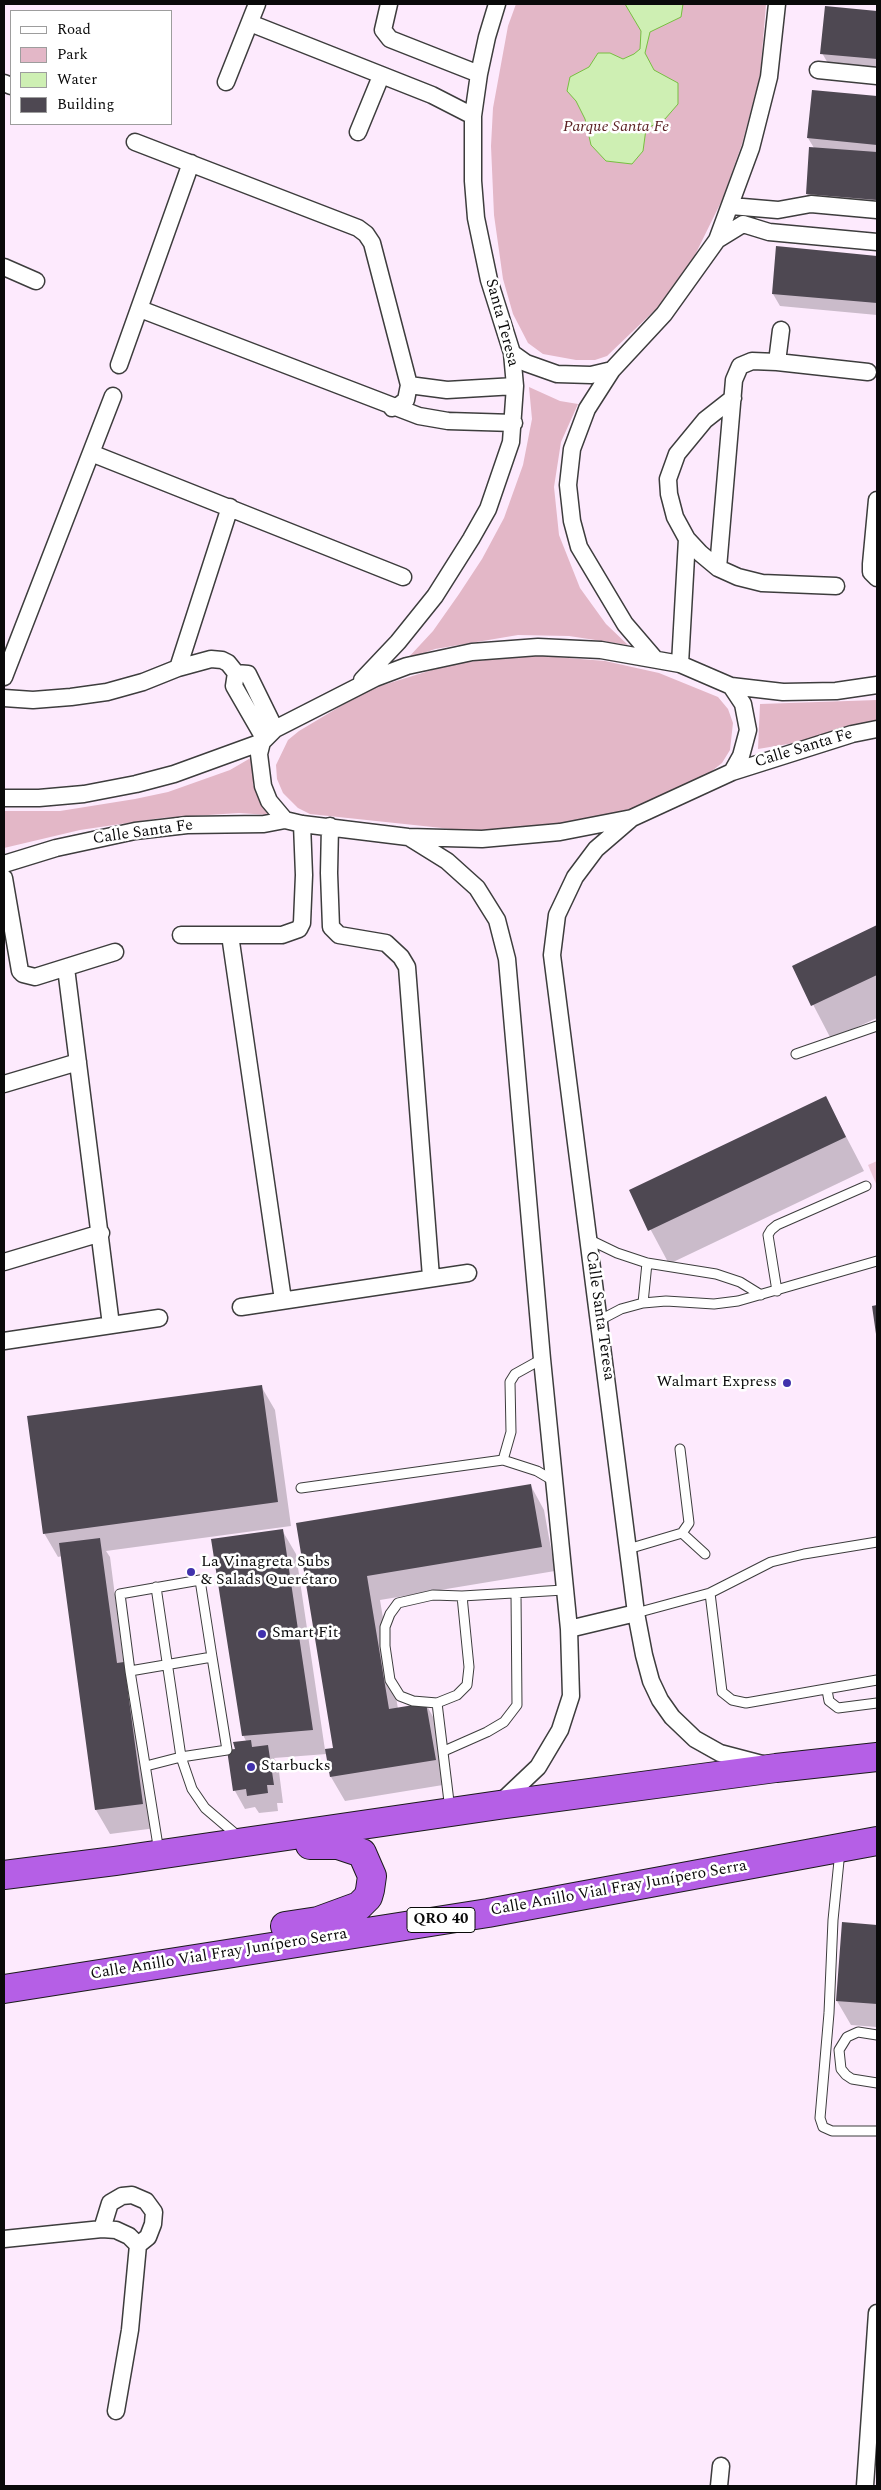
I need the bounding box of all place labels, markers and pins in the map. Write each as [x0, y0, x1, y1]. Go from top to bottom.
place label: Walmart Express [656, 1373, 777, 1393]
marker: Walmart Express [781, 1377, 793, 1389]
place label: La Vinagreta Subs & Salads Querétaro [201, 1553, 337, 1591]
marker: La Vinagreta Subs & Salads Querétaro [185, 1566, 197, 1578]
place label: Smart Fit [272, 1624, 338, 1644]
marker: Smart Fit [256, 1628, 268, 1640]
place label: Starbucks [261, 1757, 331, 1777]
marker: Starbucks [245, 1761, 257, 1773]

